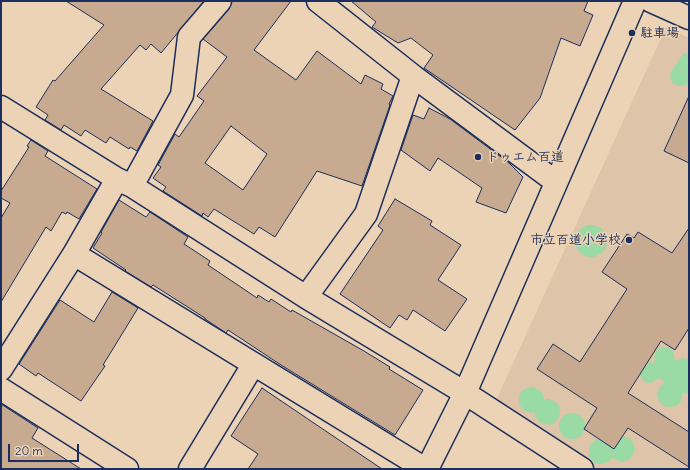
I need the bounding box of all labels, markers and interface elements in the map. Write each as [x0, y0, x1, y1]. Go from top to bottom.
place label: 駐車場 [640, 25, 679, 41]
marker: 駐車場 [627, 28, 637, 38]
place label: ドゥエム百道 [486, 149, 564, 165]
marker: ドゥエム百道 [473, 152, 483, 162]
place label: 市立百道小学校 [530, 232, 621, 248]
marker: 市立百道小学校 [624, 235, 634, 245]
scale bar [10, 436, 81, 462]
text: 20 m [15, 443, 43, 458]

